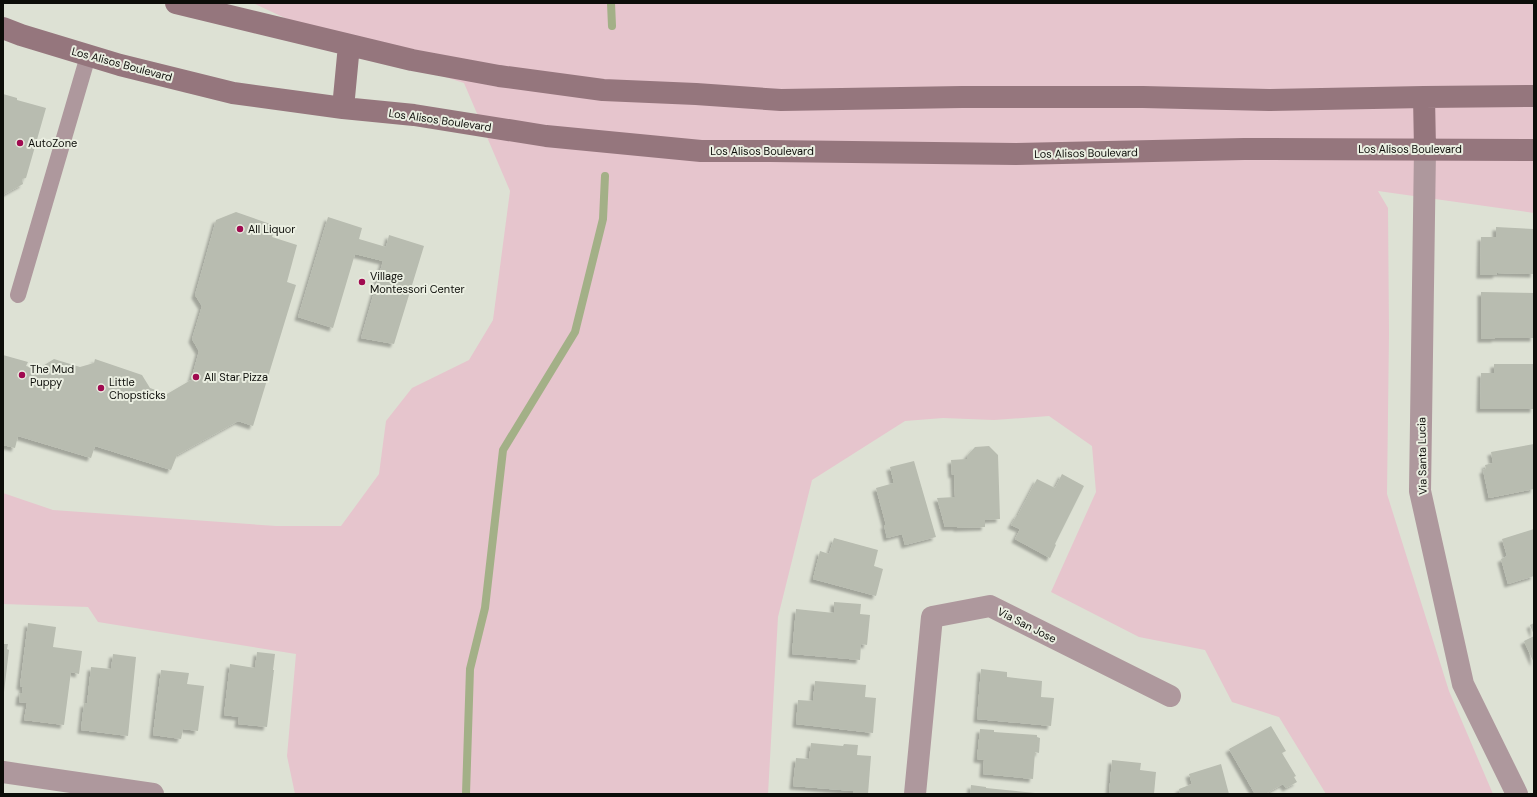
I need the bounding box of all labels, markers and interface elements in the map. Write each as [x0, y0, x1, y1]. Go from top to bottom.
street label: Los Alisos Boulevard [70, 44, 174, 84]
street label: Los Alisos Boulevard [388, 106, 492, 134]
place label: AutoZone [28, 136, 77, 150]
marker: AutoZone [15, 138, 25, 148]
street label: Los Alisos Boulevard [1358, 142, 1462, 156]
street label: Los Alisos Boulevard [710, 144, 814, 158]
street label: Los Alisos Boulevard [1034, 145, 1138, 161]
place label: All Liquor [248, 222, 295, 236]
marker: All Liquor [235, 224, 245, 234]
place label: Village Montessori Center [370, 269, 465, 296]
marker: Village Montessori Center [357, 277, 367, 287]
place label: The Mud Puppy [30, 362, 74, 389]
marker: The Mud Puppy [17, 370, 27, 380]
place label: All Star Pizza [204, 370, 268, 384]
marker: All Star Pizza [191, 372, 201, 382]
place label: Little Chopsticks [109, 375, 166, 402]
marker: Little Chopsticks [96, 383, 106, 393]
street label: Via Santa Lucia [1414, 417, 1430, 495]
street label: Via San Jose [995, 604, 1059, 646]

